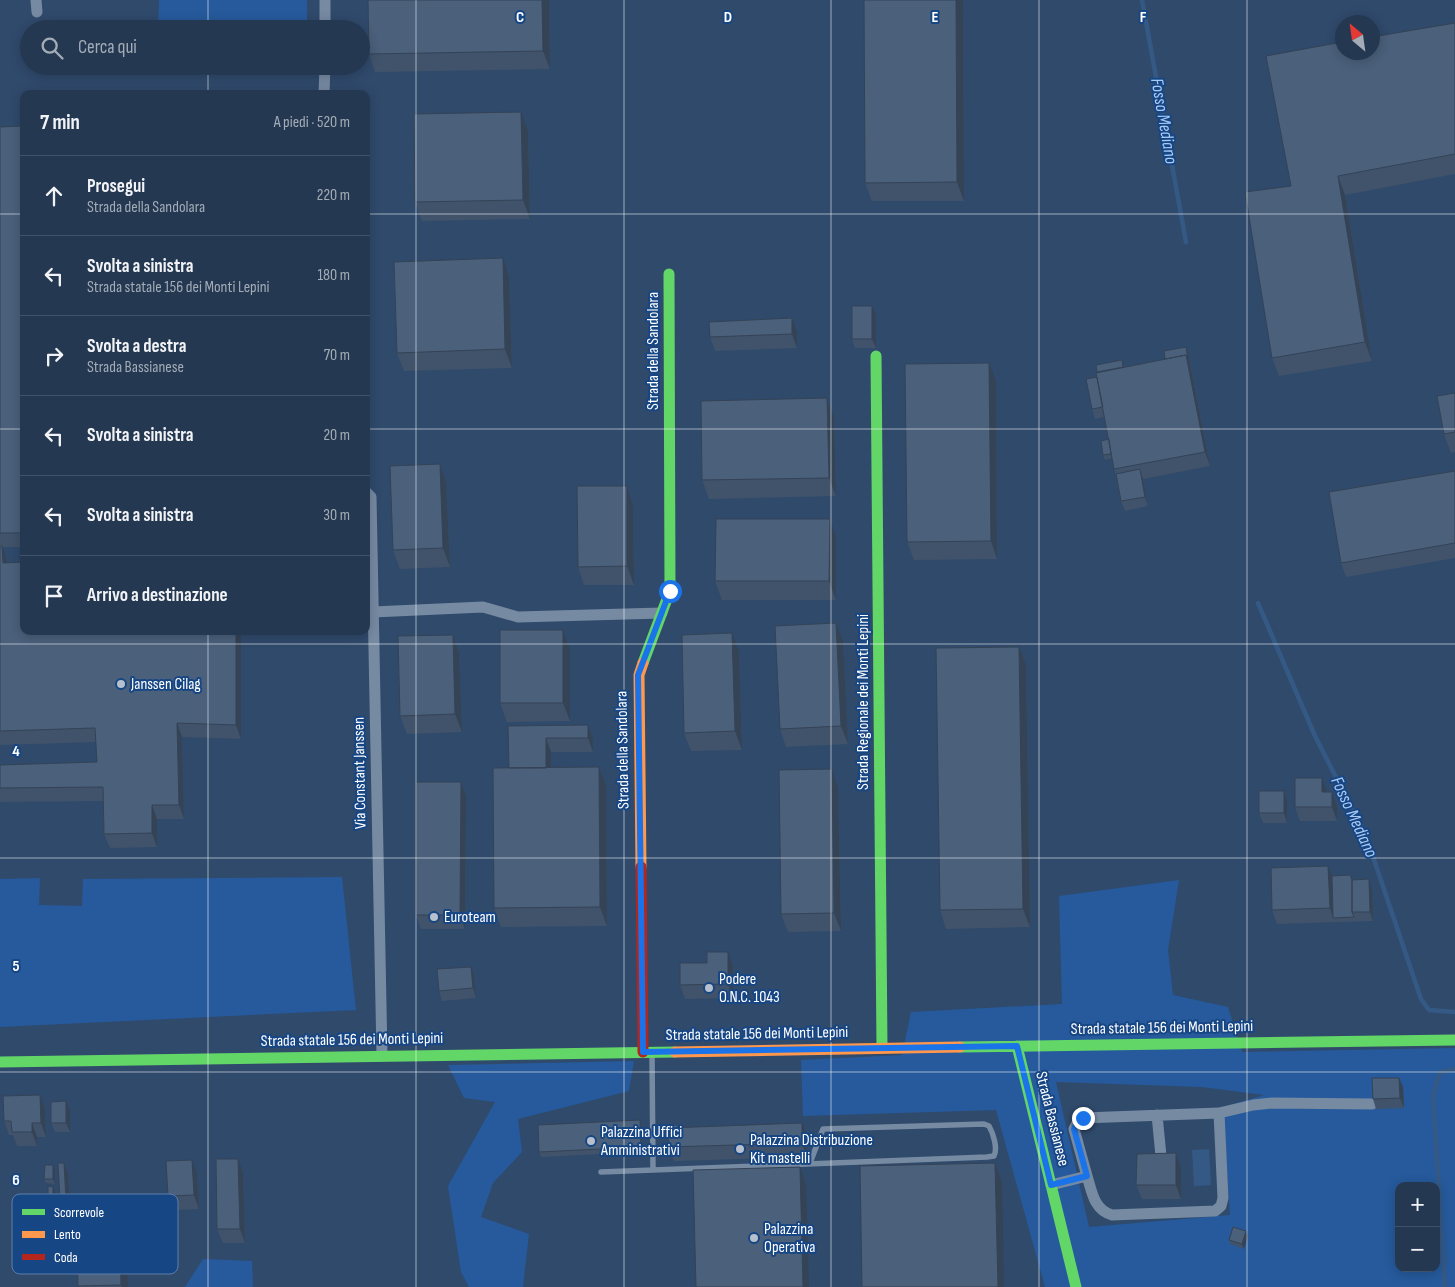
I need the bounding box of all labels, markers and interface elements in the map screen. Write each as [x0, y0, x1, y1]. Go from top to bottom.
text: C [516, 8, 524, 27]
text: D [724, 8, 732, 27]
text: E [932, 8, 939, 27]
text: F [1140, 8, 1147, 27]
north arrow [1335, 15, 1380, 60]
search box [20, 20, 370, 75]
icon: search [38, 34, 66, 62]
text: Cerca qui [78, 36, 137, 59]
water label: Fosso Mediano [1146, 76, 1182, 166]
text: 7 min [40, 110, 80, 135]
text: A piedi · 520 m [274, 113, 350, 132]
text: Prosegui [87, 175, 145, 198]
icon: ahead [40, 182, 68, 210]
text: 220 m [317, 186, 350, 205]
text: Strada della Sandolara [87, 198, 205, 217]
text: Svolta a sinistra [87, 255, 194, 278]
icon: left [40, 262, 68, 290]
text: 180 m [317, 266, 350, 285]
text: Strada statale 156 dei Monti Lepini [87, 278, 270, 297]
street label: Strada della Sandolara [644, 292, 663, 410]
text: Svolta a destra [87, 335, 187, 358]
icon: right [40, 342, 68, 370]
text: 70 m [324, 346, 350, 365]
text: Strada Bassianese [87, 358, 184, 377]
icon: left [40, 422, 68, 450]
text: Svolta a sinistra [87, 424, 194, 447]
text: 20 m [323, 426, 350, 445]
icon: left [40, 502, 68, 530]
text: Svolta a sinistra [87, 504, 194, 527]
text: 30 m [323, 506, 350, 525]
route start [659, 580, 682, 603]
icon: arrive [40, 582, 68, 610]
text: Arrivo a destinazione [87, 584, 228, 607]
street label: Strada Regionale dei Monti Lepini [854, 614, 873, 790]
place label: Janssen Cilag [130, 675, 201, 694]
marker: Janssen Cilag [115, 678, 127, 690]
street label: Strada della Sandolara [612, 691, 634, 809]
street label: Via Constant Janssen [350, 717, 370, 829]
text: 4 [12, 742, 20, 761]
water label: Fosso Mediano [1326, 773, 1382, 861]
place label: Euroteam [444, 908, 496, 927]
marker: Euroteam [428, 911, 440, 923]
text: 5 [12, 957, 20, 976]
place label: Podere O.N.C. 1043 [719, 970, 780, 1007]
marker: Podere O.N.C. 1043 [703, 982, 715, 994]
street label: Strada statale 156 dei Monti Lepini [1071, 1017, 1253, 1039]
street label: Strada statale 156 dei Monti Lepini [666, 1023, 848, 1045]
street label: Strada statale 156 dei Monti Lepini [261, 1029, 443, 1051]
street label: Strada Bassianese [1031, 1070, 1073, 1168]
route end [1072, 1107, 1095, 1130]
place label: Palazzina Uffici Amministrativi [600, 1123, 682, 1160]
place label: Palazzina Distribuzione Kit mastelli [750, 1131, 873, 1168]
marker: Palazzina Uffici Amministrativi [585, 1135, 597, 1147]
marker: Palazzina Distribuzione Kit mastelli [734, 1143, 746, 1155]
text: 6 [12, 1171, 20, 1190]
map controls [1395, 1182, 1440, 1272]
button: + [1395, 1182, 1440, 1227]
legend [12, 1194, 178, 1274]
text: Scorrevole [54, 1204, 104, 1221]
place label: Palazzina Operativa [764, 1220, 815, 1257]
text: Lento [54, 1226, 81, 1243]
button: − [1395, 1227, 1440, 1272]
marker: Palazzina Operativa [748, 1232, 760, 1244]
text: Coda [54, 1249, 78, 1266]

